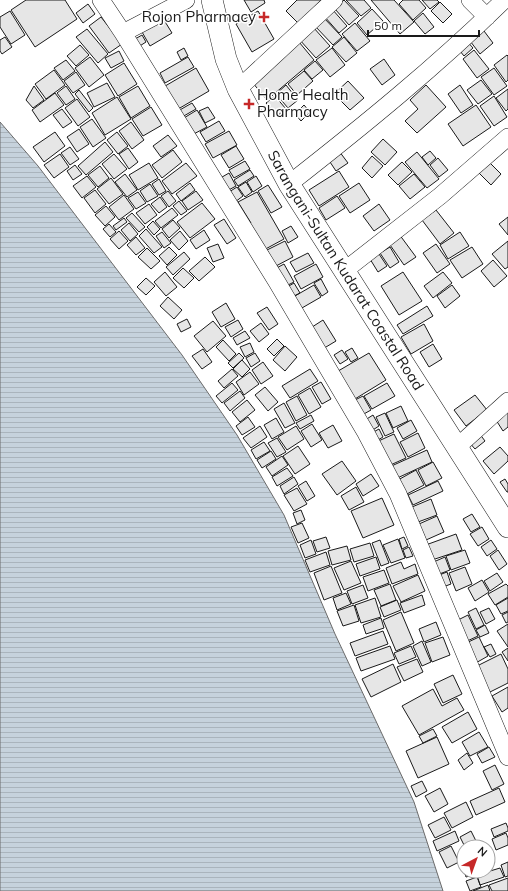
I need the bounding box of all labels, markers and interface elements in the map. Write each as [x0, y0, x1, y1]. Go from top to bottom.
place label: Rojon Pharmacy [142, 7, 256, 26]
marker: Rojon Pharmacy [259, 12, 269, 22]
scale bar [368, 12, 479, 38]
text: 50 m [374, 18, 402, 33]
place label: Home Health Pharmacy [257, 85, 349, 121]
marker: Home Health Pharmacy [244, 99, 254, 109]
street label: Sarangani-Sultan Kudarat Coastal Road [264, 147, 428, 394]
north arrow [456, 839, 496, 879]
text: N [475, 843, 490, 859]

